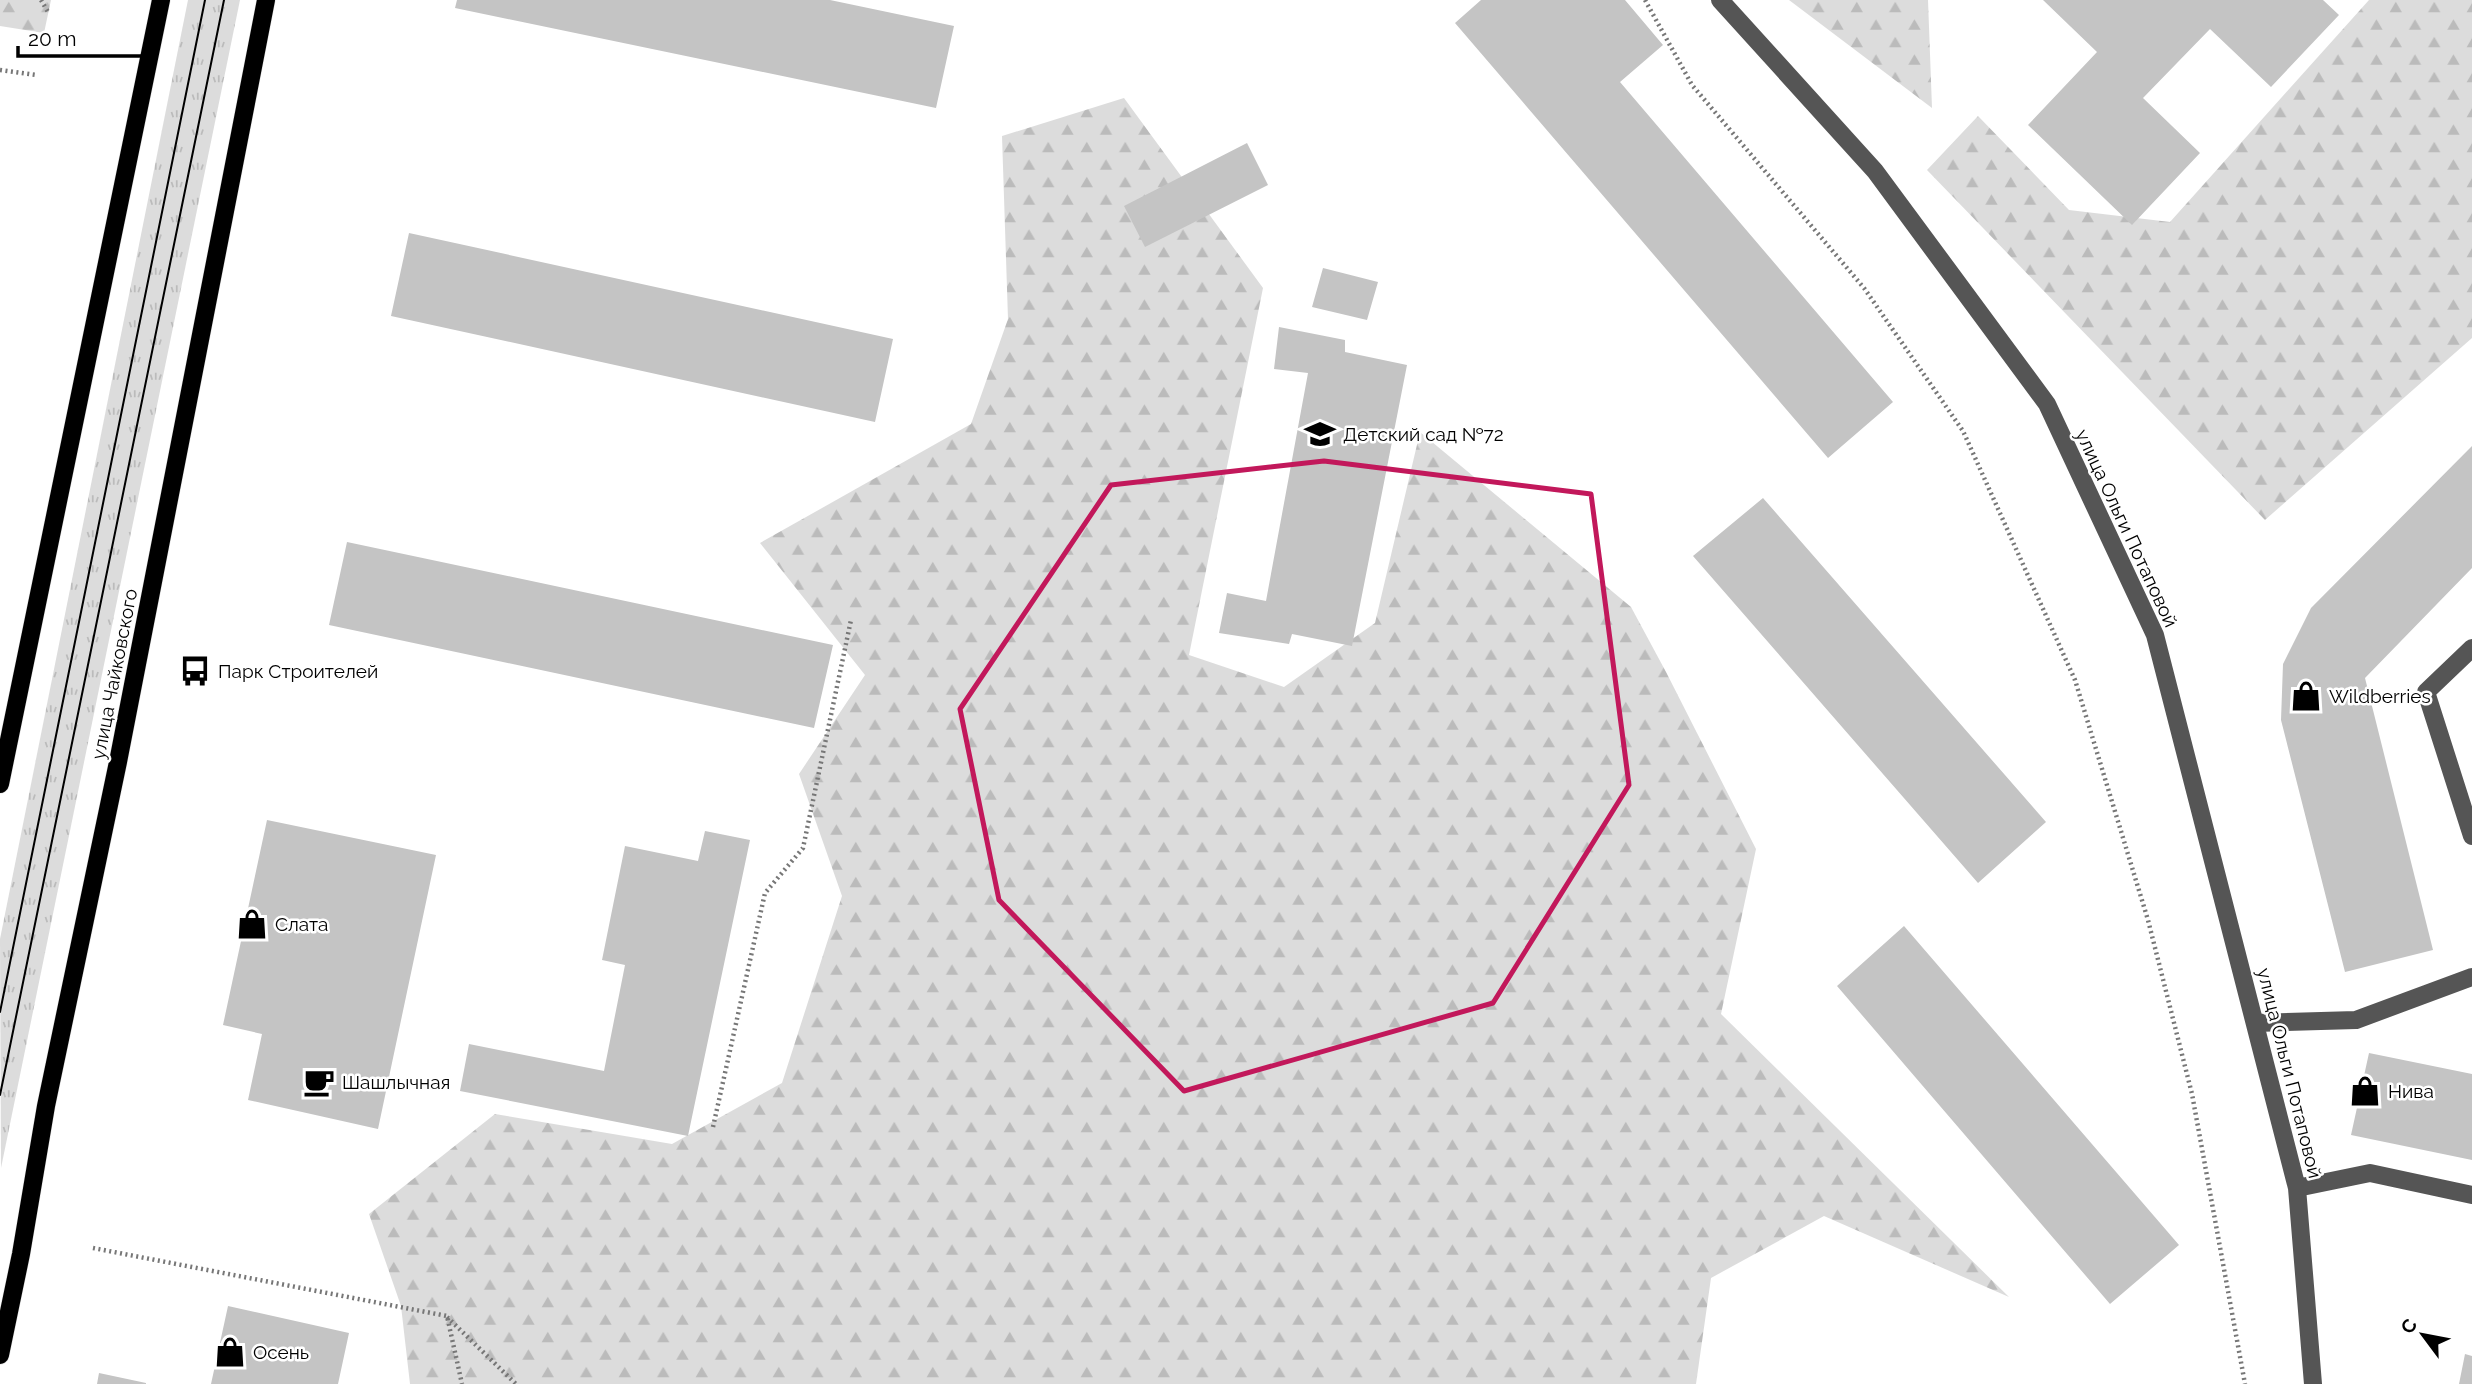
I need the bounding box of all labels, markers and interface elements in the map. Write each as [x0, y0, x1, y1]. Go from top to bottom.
scale bar [18, 14, 152, 58]
text: 20 m [28, 26, 76, 51]
school or university icon: Детский сад №72 [1303, 417, 1337, 451]
place label: Детский сад №72 [1343, 423, 1504, 445]
street label: улица Ольги Потаповой [2071, 426, 2183, 630]
street label: улица Чайковского [87, 587, 141, 761]
bus stop icon: Парк Строителей [178, 654, 212, 688]
place label: Парк Строителей [218, 660, 378, 682]
shop icon: Wildberries [2289, 679, 2323, 713]
place label: Wildberries [2329, 685, 2431, 707]
shop icon: Слата [235, 907, 269, 941]
place label: Слата [275, 913, 328, 935]
street label: улица Ольги Потаповой [2253, 966, 2327, 1180]
cafe icon: Шашлычная [302, 1065, 336, 1099]
place label: Шашлычная [342, 1071, 450, 1093]
shop icon: Нива [2348, 1074, 2382, 1108]
place label: Нива [2388, 1080, 2434, 1102]
north arrow [2388, 1300, 2458, 1370]
text: С [2396, 1315, 2421, 1337]
shop icon: Осень [213, 1335, 247, 1369]
place label: Осень [253, 1341, 309, 1363]

